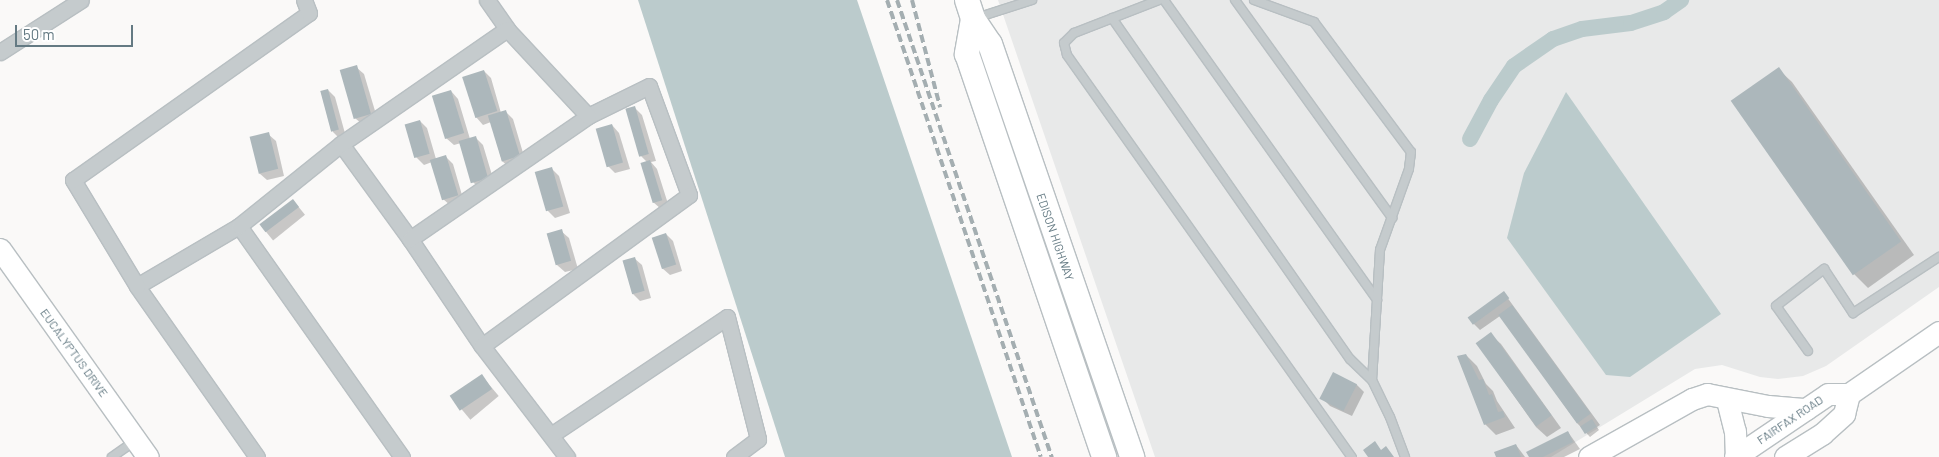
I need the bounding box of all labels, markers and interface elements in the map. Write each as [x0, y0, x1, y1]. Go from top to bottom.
scale bar [18, 15, 135, 47]
text: 50 m [23, 25, 55, 43]
street label: EDISON HIGHWAY [1033, 191, 1077, 283]
street label: EUCALYPTUS DRIVE [37, 306, 111, 400]
street label: FAIRFAX ROAD [1754, 393, 1826, 447]

